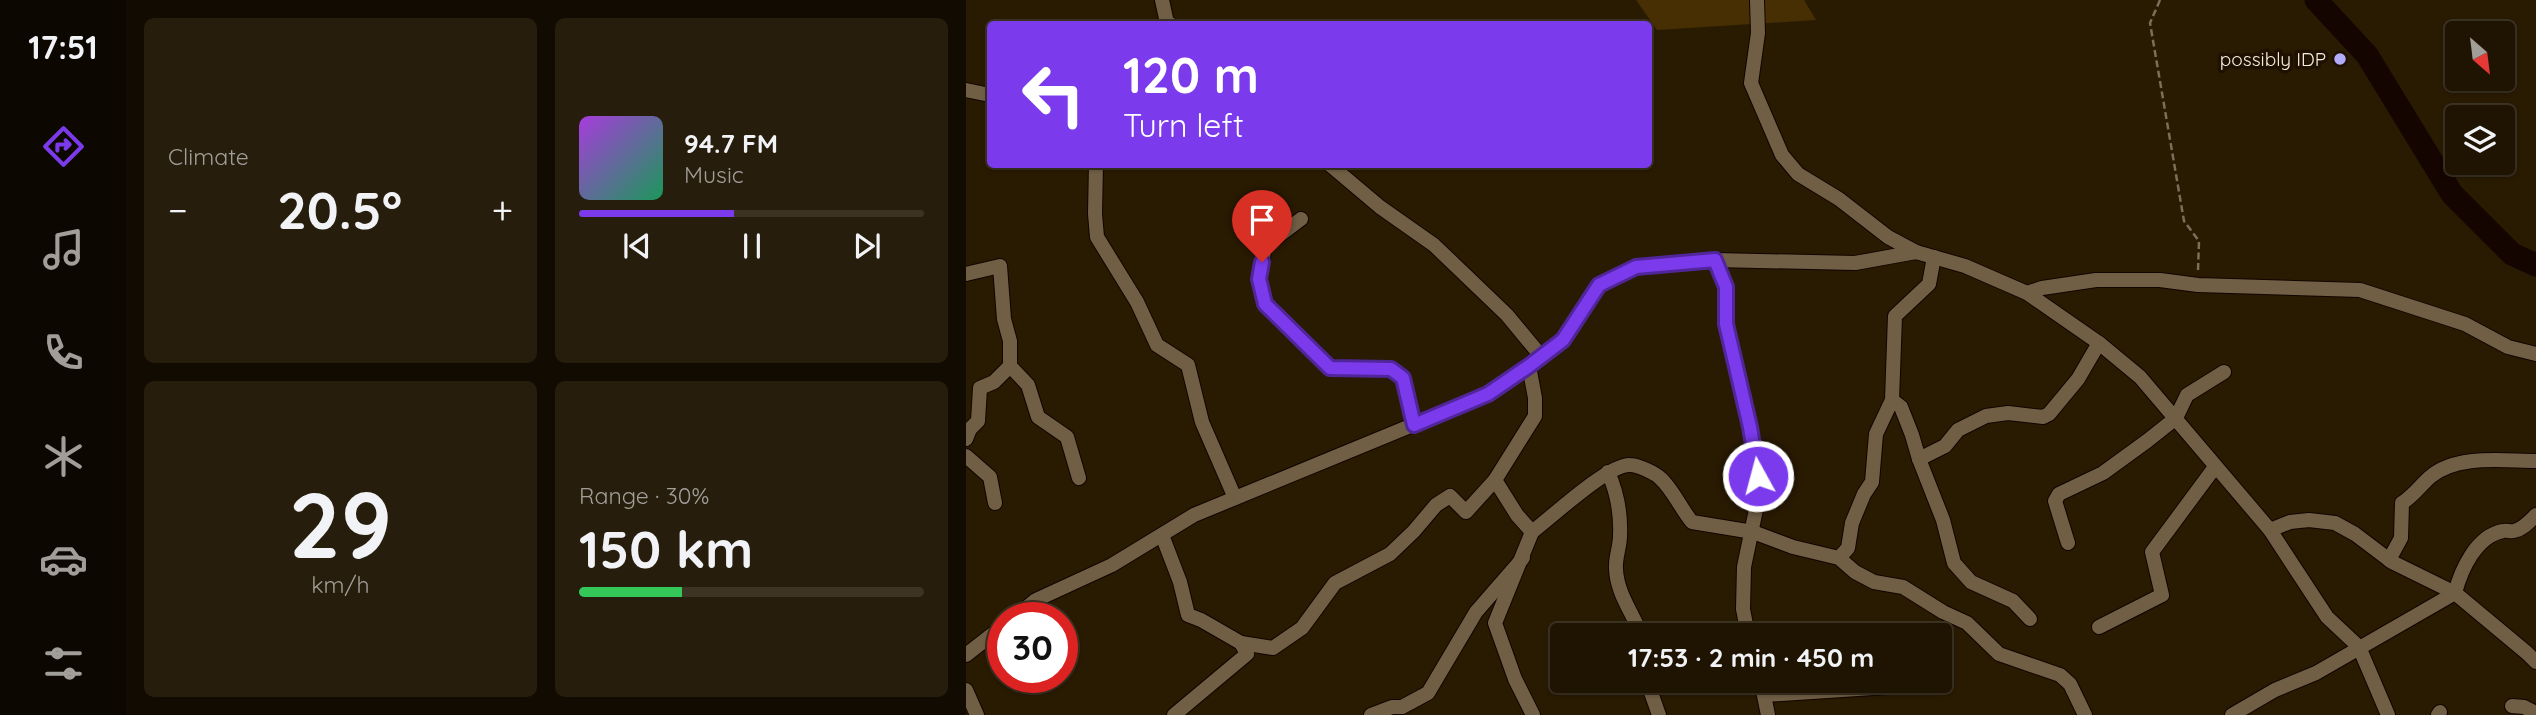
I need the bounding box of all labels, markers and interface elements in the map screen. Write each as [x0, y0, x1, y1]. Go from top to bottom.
north arrow [2445, 21, 2515, 91]
map controls [2445, 21, 2515, 175]
text: 17:51 [28, 27, 98, 67]
text: 120 m [1123, 44, 1259, 105]
place label: possibly IDP [2220, 47, 2326, 71]
icon: left [1008, 49, 1099, 140]
marker: possibly IDP [2332, 51, 2348, 67]
text: Turn left [1123, 105, 1244, 145]
button: layers [2445, 105, 2515, 175]
icon: directions [39, 122, 88, 171]
text: 94.7 FM [684, 127, 778, 160]
text: Climate [168, 142, 249, 171]
text: Music [684, 160, 744, 189]
text: 20.5° [277, 177, 402, 242]
text: − [168, 186, 188, 234]
text: + [492, 186, 513, 234]
pin [1232, 190, 1292, 262]
icon: arrive [1243, 201, 1281, 239]
icon: music [39, 225, 88, 274]
icon: previous [618, 227, 656, 265]
icon: pause [733, 227, 771, 265]
icon: next [848, 227, 886, 265]
icon: phone [39, 328, 88, 377]
icon: climate [39, 432, 88, 481]
position arrow [1721, 439, 1795, 513]
text: 29 [289, 467, 392, 581]
text: Range · 30% [579, 481, 709, 510]
text: 150 km [579, 516, 753, 581]
icon: car [39, 535, 88, 584]
text: km/h [311, 570, 370, 599]
speed limit sign: 30 [987, 602, 1078, 693]
icon: filters [39, 639, 88, 688]
text: 17:53 · 2 min · 450 m [1628, 641, 1874, 674]

